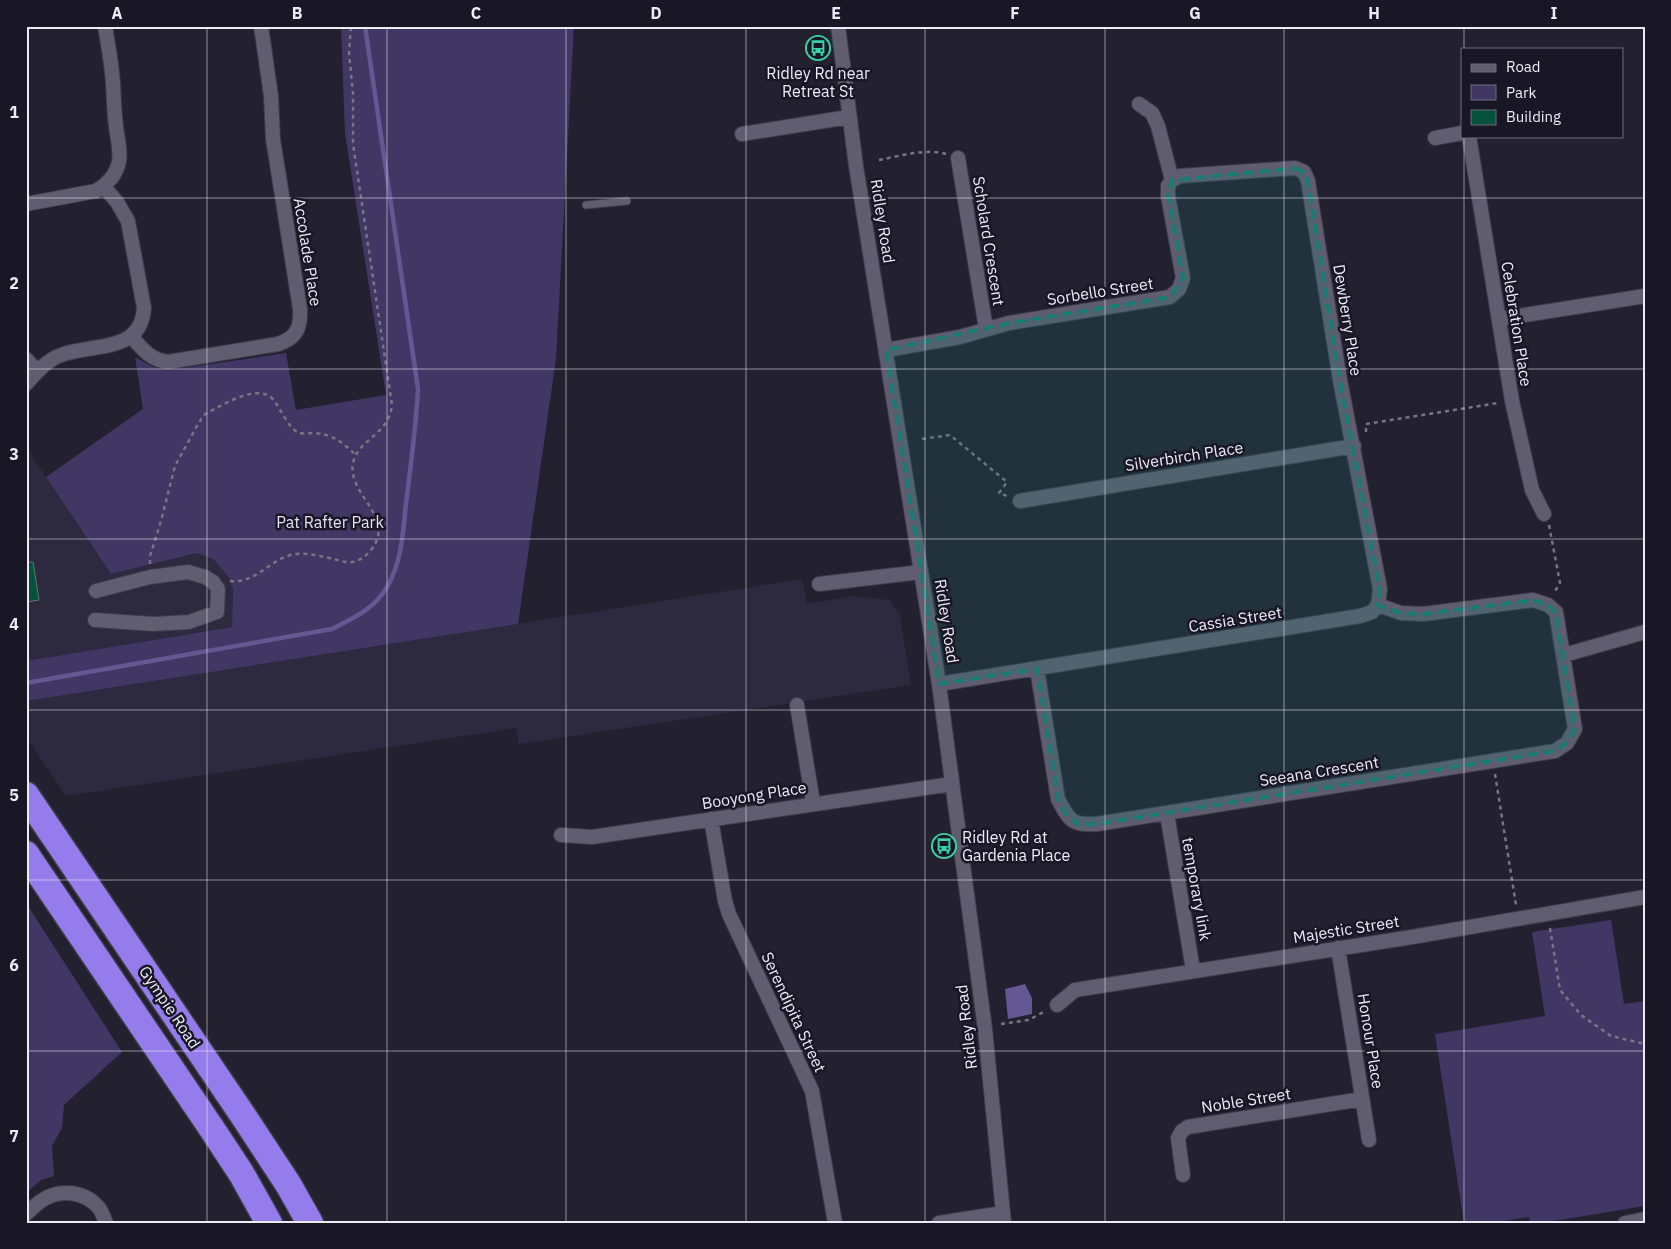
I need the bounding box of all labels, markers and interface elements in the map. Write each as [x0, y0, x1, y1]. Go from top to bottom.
text: A [112, 3, 123, 23]
text: B [292, 3, 303, 23]
text: C [471, 3, 481, 23]
text: D [650, 3, 662, 23]
text: E [831, 3, 841, 23]
text: F [1010, 3, 1020, 23]
text: G [1189, 3, 1201, 23]
text: H [1368, 3, 1380, 23]
text: I [1551, 3, 1558, 23]
bus stop icon: Ridley Rd near Retreat St [805, 35, 831, 61]
legend [1461, 48, 1624, 138]
text: Road [1506, 57, 1541, 76]
place label: Ridley Rd near Retreat St [766, 63, 870, 101]
text: Park [1506, 83, 1536, 102]
text: 1 [9, 102, 19, 122]
text: Building [1506, 107, 1561, 126]
street label: Scholard Crescent [969, 175, 1009, 307]
street label: Ridley Road [866, 177, 900, 265]
street label: Accolade Place [290, 197, 326, 308]
street label: Celebration Place [1497, 260, 1537, 388]
street label: Dewberry Place [1329, 263, 1367, 377]
text: 2 [9, 273, 19, 293]
street label: Sorbello Street [1045, 273, 1155, 309]
street label: Silverbirch Place [1124, 437, 1245, 475]
text: 3 [9, 444, 19, 464]
park label: Pat Rafter Park [276, 512, 384, 532]
street label: Ridley Road [930, 577, 964, 665]
street label: Cassia Street [1187, 602, 1283, 636]
text: 4 [9, 614, 19, 634]
street label: Seeana Crescent [1258, 752, 1380, 790]
street label: Booyong Place [700, 777, 808, 813]
text: 5 [9, 785, 19, 805]
place label: Ridley Rd at Gardenia Place [962, 827, 1070, 865]
bus stop icon: Ridley Rd at Gardenia Place [931, 833, 957, 859]
street label: temporary link [1178, 836, 1216, 943]
street label: Majestic Street [1291, 911, 1401, 947]
street label: Serendipita Street [757, 949, 831, 1075]
text: 6 [9, 955, 19, 975]
street label: Gympie Road [135, 962, 205, 1052]
street label: Ridley Road [951, 984, 981, 1070]
street label: Honour Place [1354, 992, 1388, 1090]
street label: Noble Street [1200, 1083, 1292, 1117]
text: 7 [9, 1126, 19, 1146]

